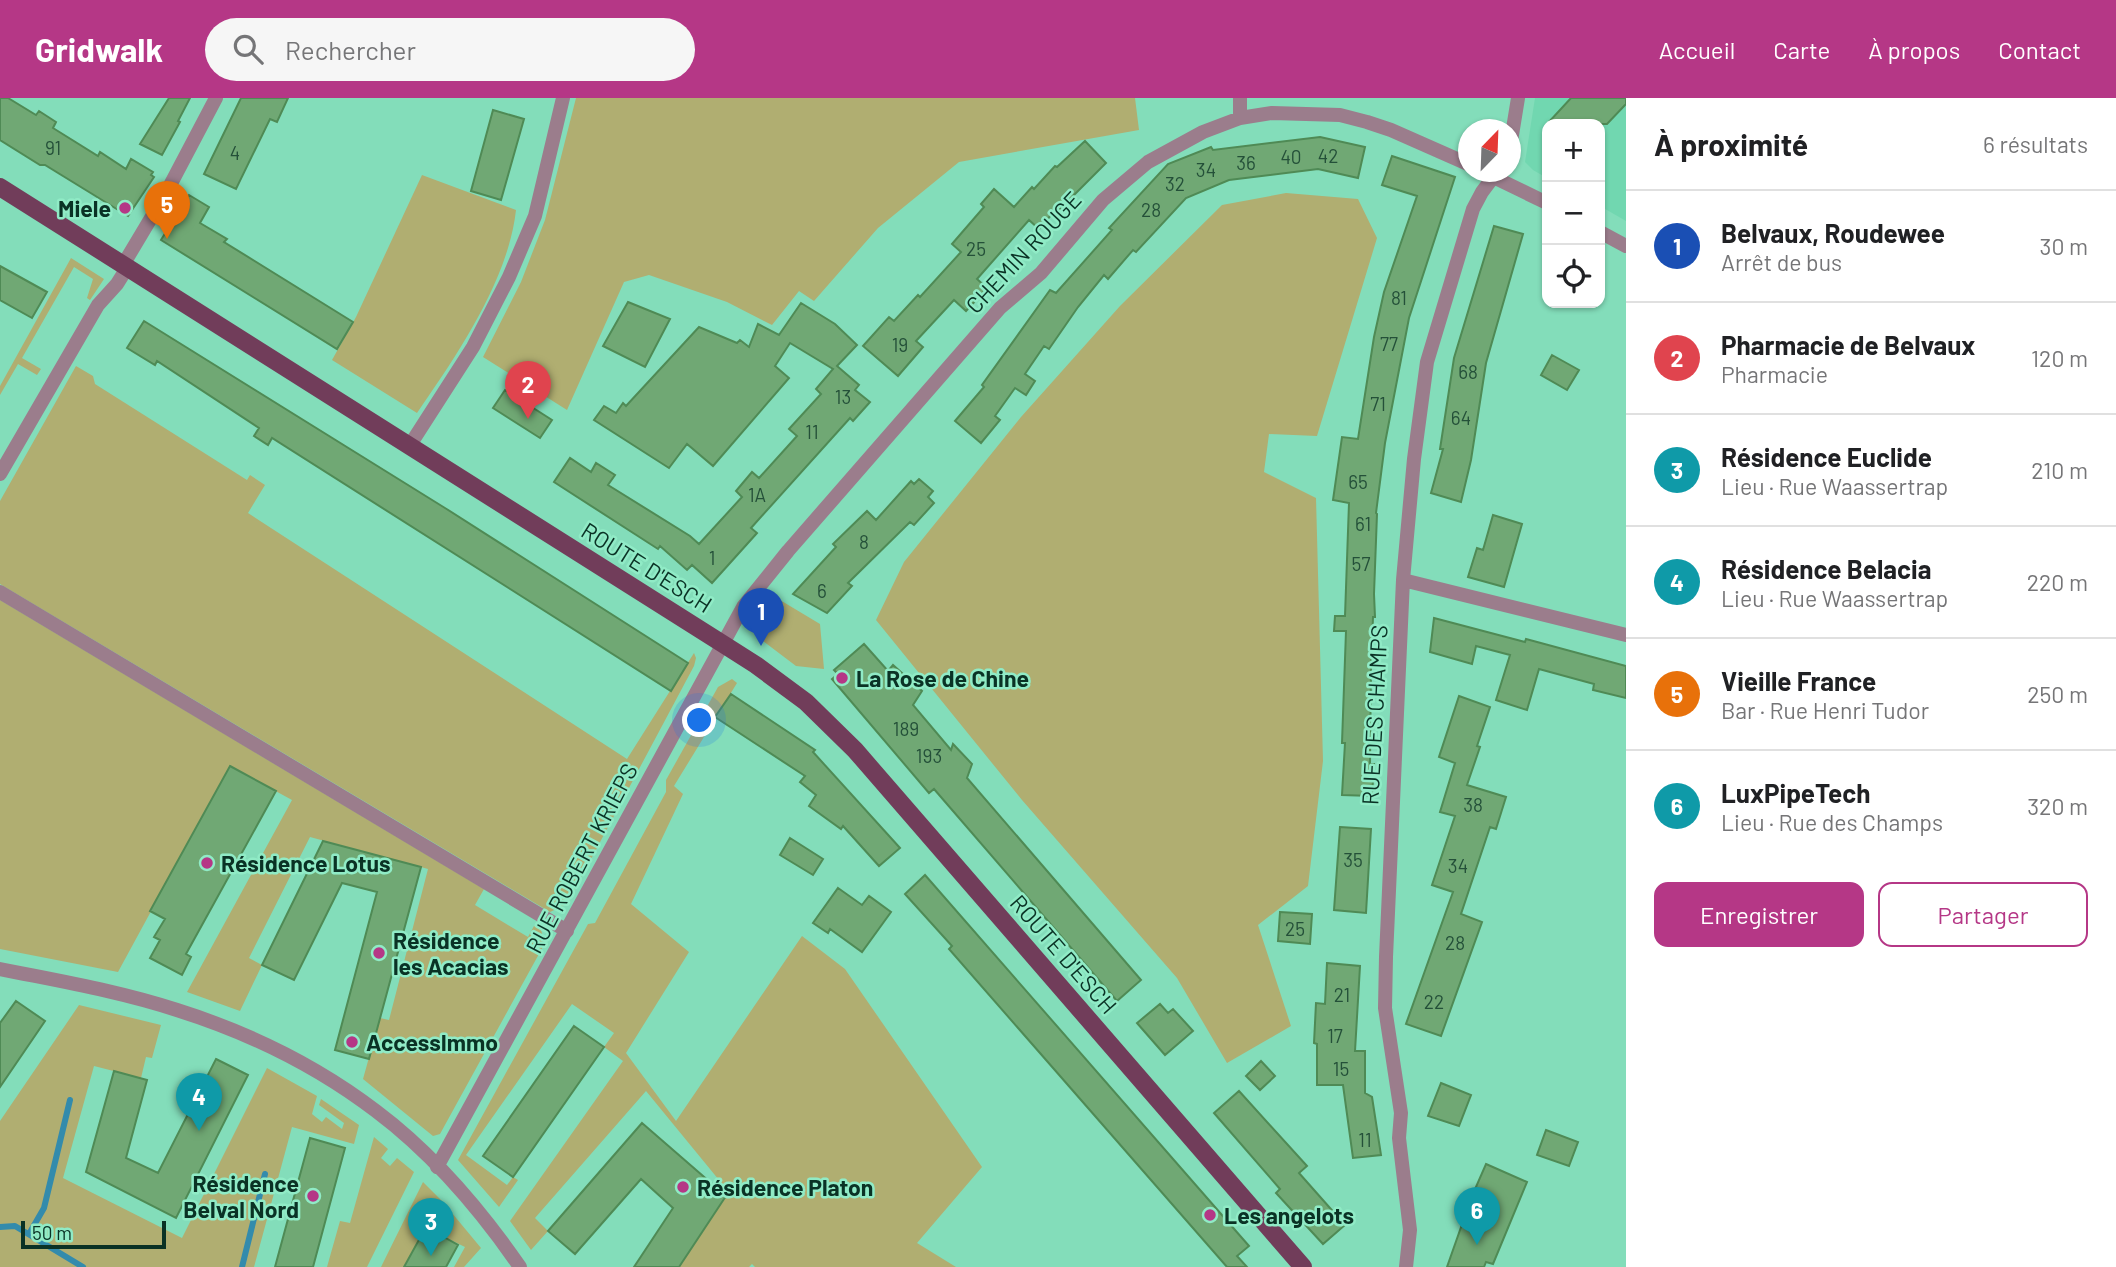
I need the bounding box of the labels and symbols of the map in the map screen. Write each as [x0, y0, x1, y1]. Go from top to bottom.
north arrow [1458, 119, 1521, 182]
house number: 91 [45, 136, 61, 159]
house number: 4 [230, 141, 240, 164]
house number: 42 [1318, 144, 1338, 167]
house number: 40 [1280, 145, 1302, 168]
house number: 36 [1236, 151, 1256, 174]
house number: 34 [1196, 158, 1216, 181]
house number: 32 [1165, 172, 1185, 195]
pin: 5 [144, 181, 190, 239]
street label: CHEMIN ROUGE [959, 185, 1087, 319]
place label: Miele [58, 194, 111, 222]
house number: 28 [1141, 198, 1161, 221]
marker: Miele [117, 200, 133, 216]
house number: 25 [966, 237, 986, 260]
house number: 81 [1391, 286, 1407, 309]
house number: 77 [1380, 332, 1398, 355]
house number: 19 [892, 333, 908, 356]
house number: 68 [1458, 360, 1478, 383]
pin: 2 [505, 361, 551, 419]
house number: 13 [835, 385, 851, 408]
house number: 71 [1370, 392, 1386, 415]
house number: 64 [1451, 406, 1471, 429]
house number: 11 [805, 420, 819, 443]
house number: 65 [1348, 470, 1368, 493]
house number: 1A [748, 483, 766, 506]
house number: 61 [1355, 512, 1371, 535]
street label: ROUTE D'ESCH [577, 516, 717, 618]
house number: 8 [859, 530, 869, 553]
house number: 1 [709, 546, 715, 569]
house number: 57 [1352, 552, 1370, 575]
house number: 6 [817, 579, 827, 602]
pin: 1 [738, 588, 784, 646]
street label: RUE DES CHAMPS [1355, 624, 1393, 806]
place label: La Rose de Chine [856, 664, 1029, 692]
marker: La Rose de Chine [834, 670, 850, 686]
your location [682, 703, 716, 737]
house number: 189 [893, 717, 919, 740]
house number: 193 [916, 744, 942, 767]
street label: RUE ROBERT KRIEPS [519, 758, 643, 958]
house number: 38 [1463, 793, 1483, 816]
house number: 35 [1343, 848, 1363, 871]
place label: Résidence Lotus [221, 849, 391, 877]
house number: 34 [1448, 854, 1468, 877]
marker: Résidence Lotus [199, 855, 215, 871]
street label: ROUTE D'ESCH [1005, 889, 1123, 1019]
house number: 25 [1285, 917, 1305, 940]
place label: Résidence les Acacias [393, 926, 509, 980]
house number: 28 [1445, 931, 1465, 954]
marker: Résidence les Acacias [371, 945, 387, 961]
house number: 21 [1334, 983, 1350, 1006]
house number: 22 [1424, 990, 1444, 1013]
house number: 17 [1327, 1024, 1343, 1047]
place label: AccessImmo [366, 1028, 498, 1056]
marker: AccessImmo [344, 1034, 360, 1050]
house number: 15 [1333, 1057, 1349, 1080]
pin: 4 [176, 1073, 222, 1131]
house number: 11 [1358, 1128, 1372, 1151]
place label: Résidence Belval Nord [183, 1169, 299, 1223]
place label: Résidence Platon [697, 1173, 873, 1201]
marker: Résidence Platon [675, 1179, 691, 1195]
pin: 6 [1454, 1187, 1500, 1245]
marker: Résidence Belval Nord [305, 1188, 321, 1204]
pin: 3 [408, 1198, 454, 1256]
place label: Les angelots [1224, 1201, 1354, 1229]
marker: Les angelots [1202, 1207, 1218, 1223]
scale bar [21, 1218, 166, 1250]

